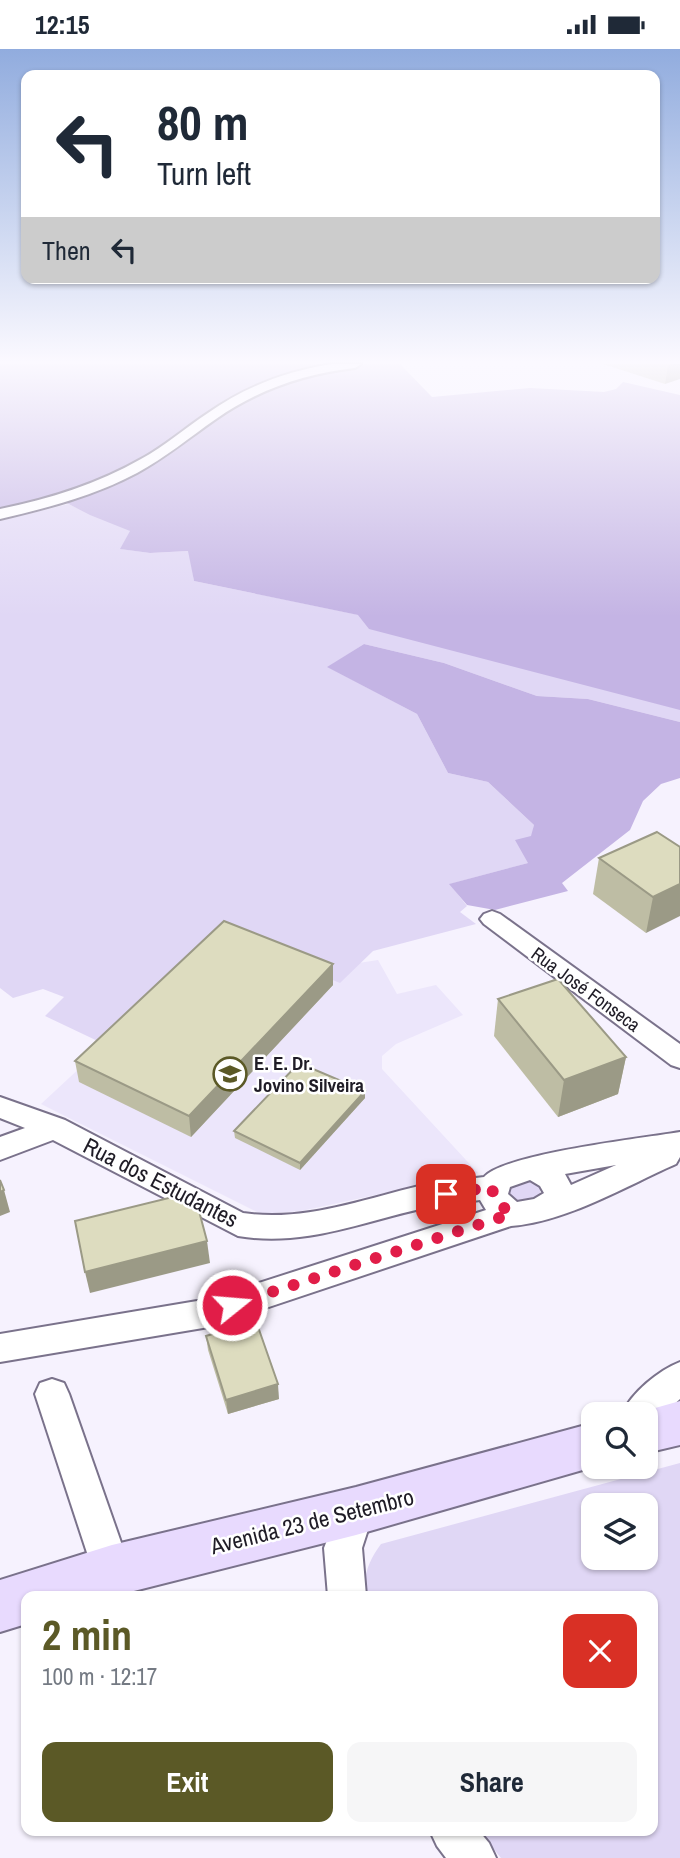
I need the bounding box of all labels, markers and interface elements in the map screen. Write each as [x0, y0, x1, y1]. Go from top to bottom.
text: 12:15 [35, 7, 90, 42]
text: 80 m [157, 89, 249, 155]
icon: left [42, 98, 133, 189]
text: Turn left [157, 152, 251, 195]
icon: left [105, 231, 143, 269]
text: Then [42, 233, 91, 268]
street label: Rua José Fonseca [526, 941, 646, 1038]
place label: E. E. Dr. Jovino Silveira [254, 1050, 364, 1098]
school or university icon: E. E. Dr. Jovino Silveira [211, 1055, 249, 1093]
street label: Rua dos Estudantes [78, 1130, 244, 1234]
pin [416, 1164, 476, 1224]
icon: arrive [427, 1175, 465, 1213]
position arrow [195, 1268, 269, 1342]
map controls [581, 1402, 658, 1570]
button: search [581, 1402, 658, 1479]
street label: Avenida 23 de Setembro [206, 1481, 417, 1561]
button: layers [581, 1493, 658, 1570]
text: 2 min [42, 1607, 132, 1663]
button: close [563, 1614, 637, 1688]
text: 100 m · 12:17 [42, 1661, 157, 1692]
button: Exit [42, 1742, 333, 1822]
button: Share [347, 1742, 637, 1822]

